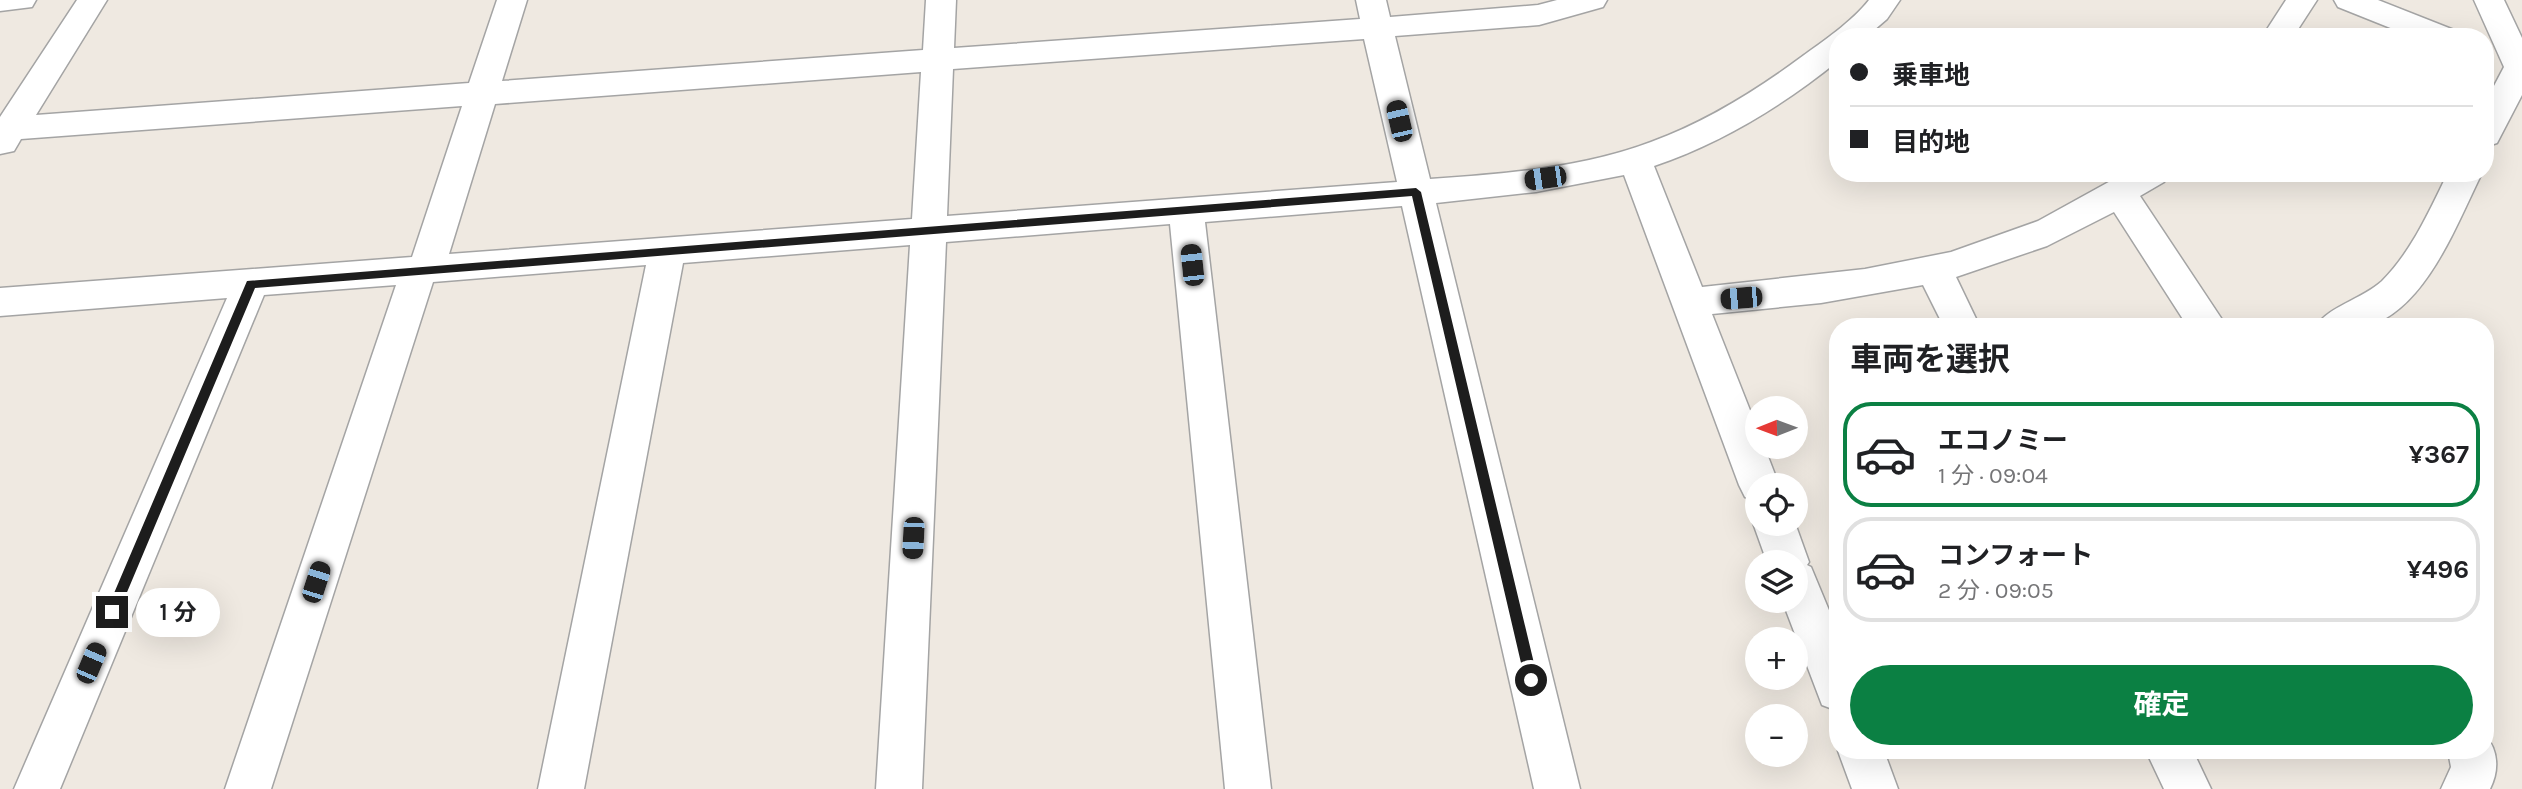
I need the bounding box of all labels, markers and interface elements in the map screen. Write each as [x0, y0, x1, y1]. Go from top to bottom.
text: 乗車地 [1892, 60, 1970, 91]
car [1385, 98, 1414, 144]
text: 目的地 [1892, 127, 1970, 158]
car [1523, 165, 1568, 191]
car [1180, 243, 1205, 287]
car [1720, 286, 1763, 310]
text: 車両を選択 [1850, 341, 2010, 378]
north arrow [1745, 396, 1808, 458]
map controls [1745, 396, 1808, 767]
icon: car [1854, 423, 1917, 486]
text: エコノミー [1938, 425, 2068, 456]
text: ¥367 [2409, 439, 2469, 470]
text: 1 分 · 09:04 [1938, 462, 2048, 489]
button: locate [1745, 473, 1808, 536]
car [902, 516, 925, 560]
icon: car [1854, 538, 1917, 601]
text: コンフォート [1938, 540, 2093, 571]
button: layers [1745, 550, 1808, 613]
text: ¥496 [2407, 554, 2469, 585]
car [300, 559, 333, 605]
text: 2 分 · 09:05 [1938, 577, 2054, 604]
callout: 1 分 [136, 588, 220, 636]
route end [96, 596, 128, 628]
text: 1 分 [159, 599, 197, 626]
button: + [1745, 627, 1808, 690]
car [74, 640, 109, 686]
route start [1515, 664, 1547, 696]
button: 確定 [1850, 665, 2473, 745]
button: − [1745, 704, 1808, 767]

